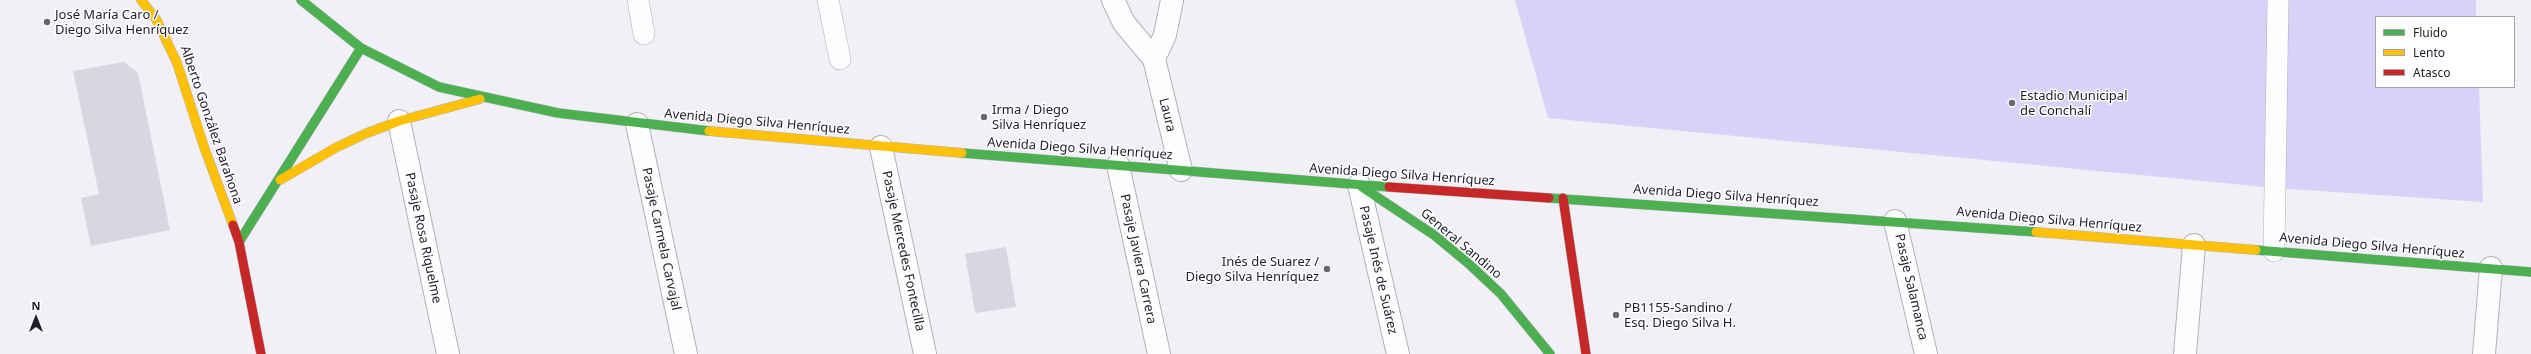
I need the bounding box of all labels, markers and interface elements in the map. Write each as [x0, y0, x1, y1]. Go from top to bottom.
place label: José María Caro / Diego Silva Henríquez [55, 7, 189, 38]
legend [2375, 16, 2515, 88]
marker: José María Caro / Diego Silva Henríquez [42, 17, 52, 27]
text: Fluido [2413, 24, 2447, 41]
street label: Alberto González Barahona [177, 44, 245, 206]
text: Lento [2413, 44, 2445, 61]
text: Atasco [2413, 64, 2451, 81]
place label: Estadio Municipal de Conchalí [2020, 88, 2127, 119]
street label: Laura [1155, 96, 1179, 134]
marker: Estadio Municipal de Conchalí [2007, 98, 2017, 108]
place label: Irma / Diego Silva Henríquez [992, 102, 1086, 133]
street label: Avenida Diego Silva Henríquez [664, 106, 850, 138]
marker: Irma / Diego Silva Henríquez [979, 112, 989, 122]
street label: Avenida Diego Silva Henríquez [987, 135, 1173, 163]
street label: Avenida Diego Silva Henríquez [1309, 161, 1495, 189]
street label: Pasaje Carmela Carvajal [638, 166, 684, 312]
street label: Pasaje Mercedes Fontecilla [878, 169, 928, 333]
street label: Pasaje Rosa Riquelme [402, 171, 444, 305]
street label: Avenida Diego Silva Henríquez [1633, 182, 1819, 210]
street label: Pasaje Javiera Carrera [1117, 193, 1159, 325]
street label: Pasaje Inés de Suárez [1356, 204, 1400, 336]
street label: Avenida Diego Silva Henríquez [1956, 204, 2142, 236]
street label: General Sandino [1417, 206, 1505, 282]
street label: Avenida Diego Silva Henríquez [2279, 230, 2465, 262]
street label: Pasaje Salamanca [1891, 232, 1931, 342]
place label: Inés de Suarez / Diego Silva Henríquez [1185, 254, 1319, 285]
marker: Inés de Suarez / Diego Silva Henríquez [1322, 264, 1332, 274]
north arrow [16, 298, 56, 338]
text: N [32, 298, 40, 313]
place label: PB1155-Sandino / Esq. Diego Silva H. [1624, 300, 1736, 331]
marker: PB1155-Sandino / Esq. Diego Silva H. [1611, 310, 1621, 320]

